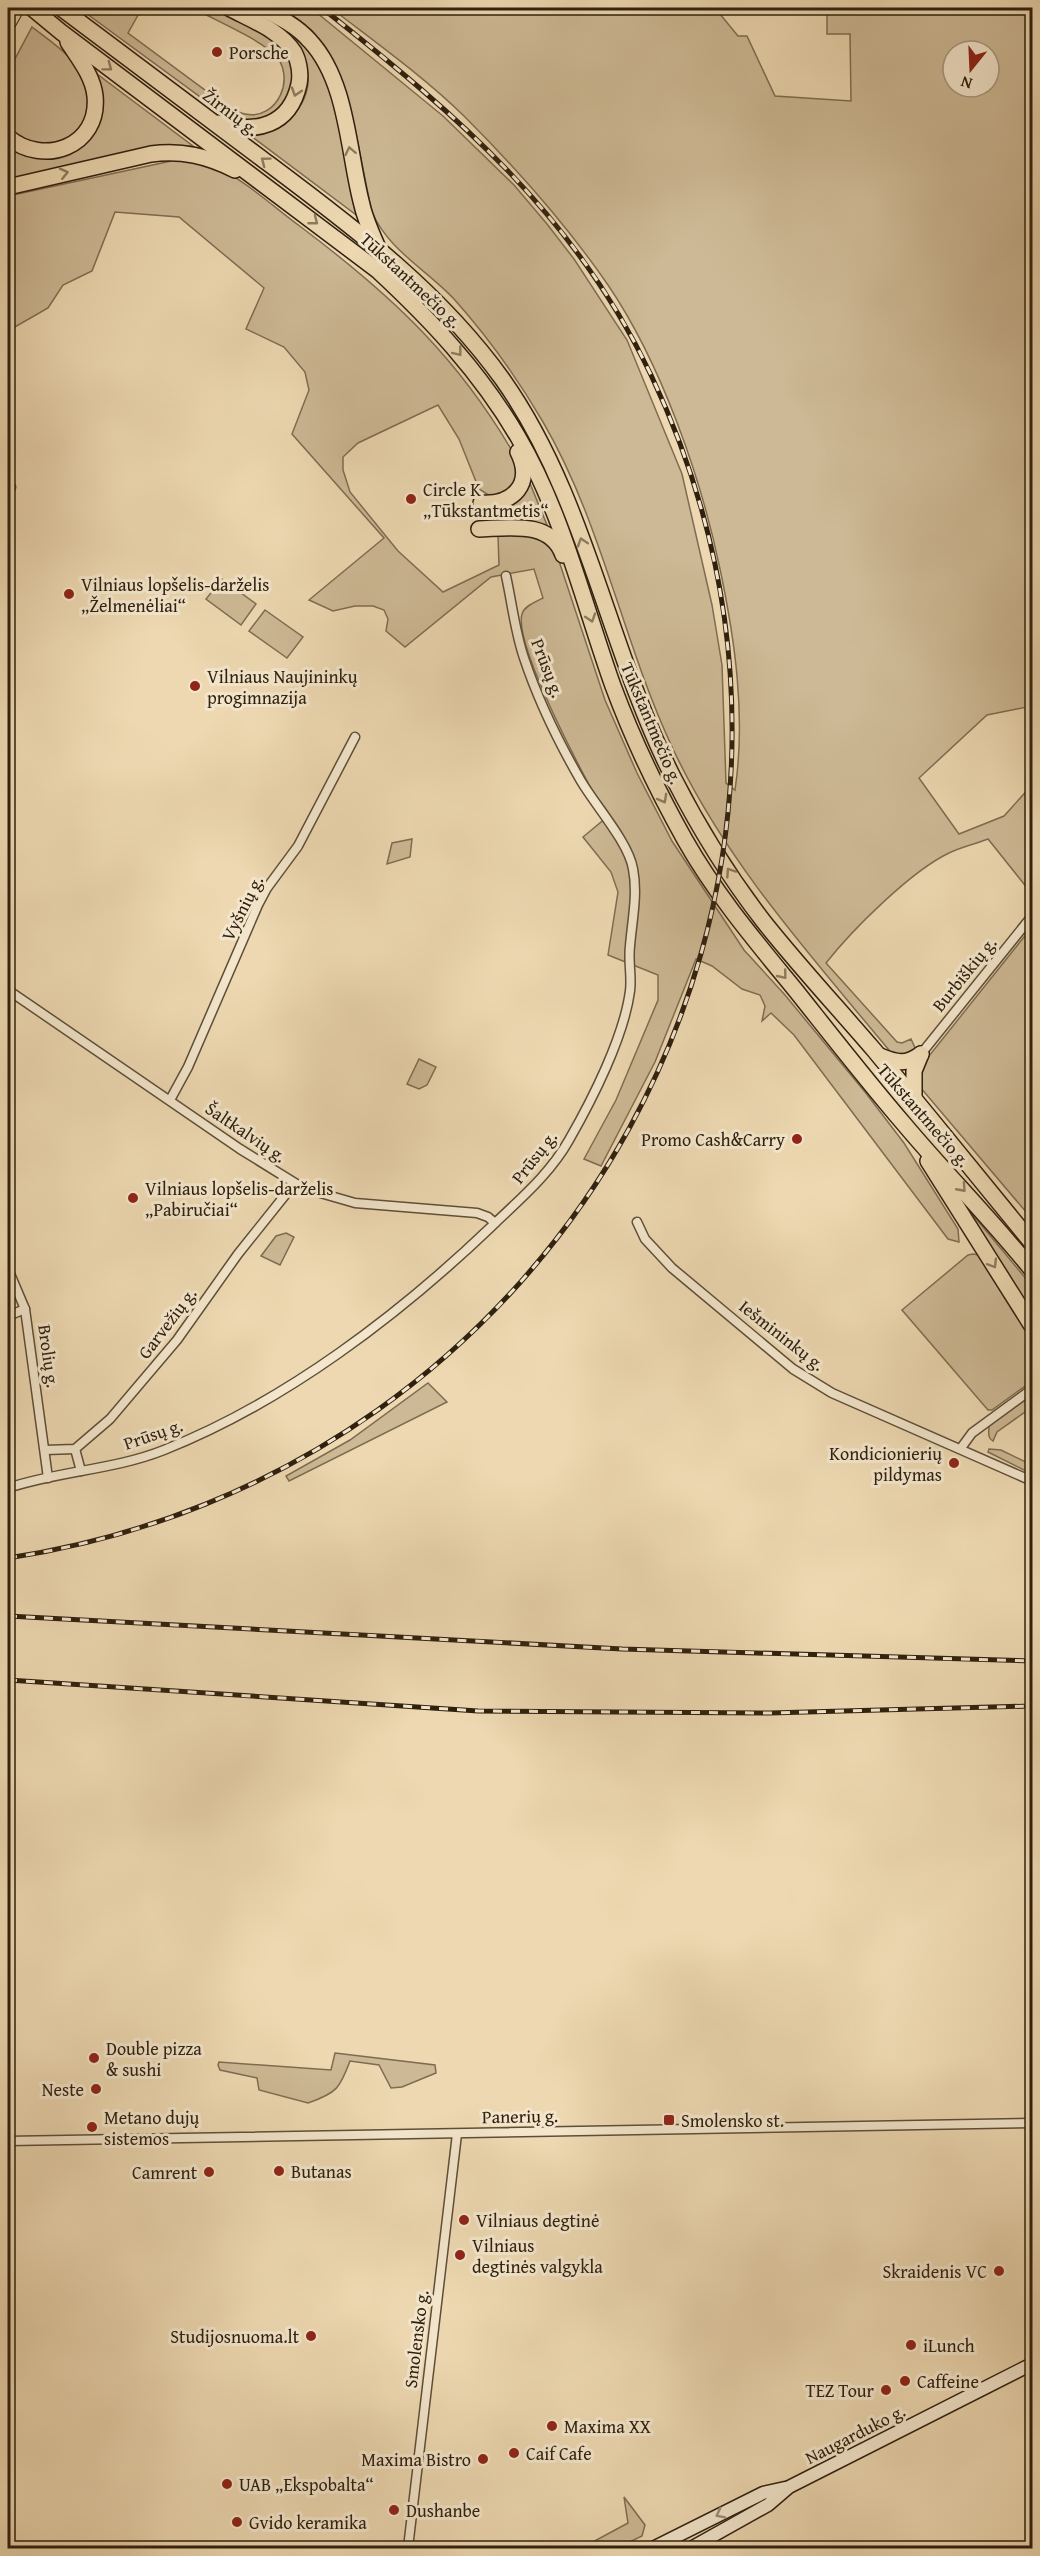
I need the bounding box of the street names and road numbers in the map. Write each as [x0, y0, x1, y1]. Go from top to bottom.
street label: Žirnių g. [197, 82, 265, 142]
street label: Tūkstantmečio g. [354, 226, 468, 334]
street label: Prūsų g. [524, 635, 572, 701]
street label: Tūkstantmečio g. [614, 658, 690, 788]
street label: Vyšnių g. [214, 871, 270, 945]
street label: Burbiškių g. [925, 930, 1003, 1018]
street label: Tūkstantmečio g. [871, 1057, 977, 1173]
street label: Šaltkalvių g. [200, 1095, 292, 1169]
street label: Prūsų g. [505, 1125, 563, 1189]
street label: Garvežių g. [131, 1282, 203, 1364]
street label: Iešmininkų g. [733, 1293, 831, 1377]
street label: Brolių g. [31, 1323, 67, 1389]
street label: Prūsų g. [120, 1411, 186, 1457]
street label: Panerių g. [482, 2102, 558, 2130]
street label: Smolensko g. [397, 2288, 435, 2390]
street label: Naugarduko g. [800, 2397, 910, 2471]

